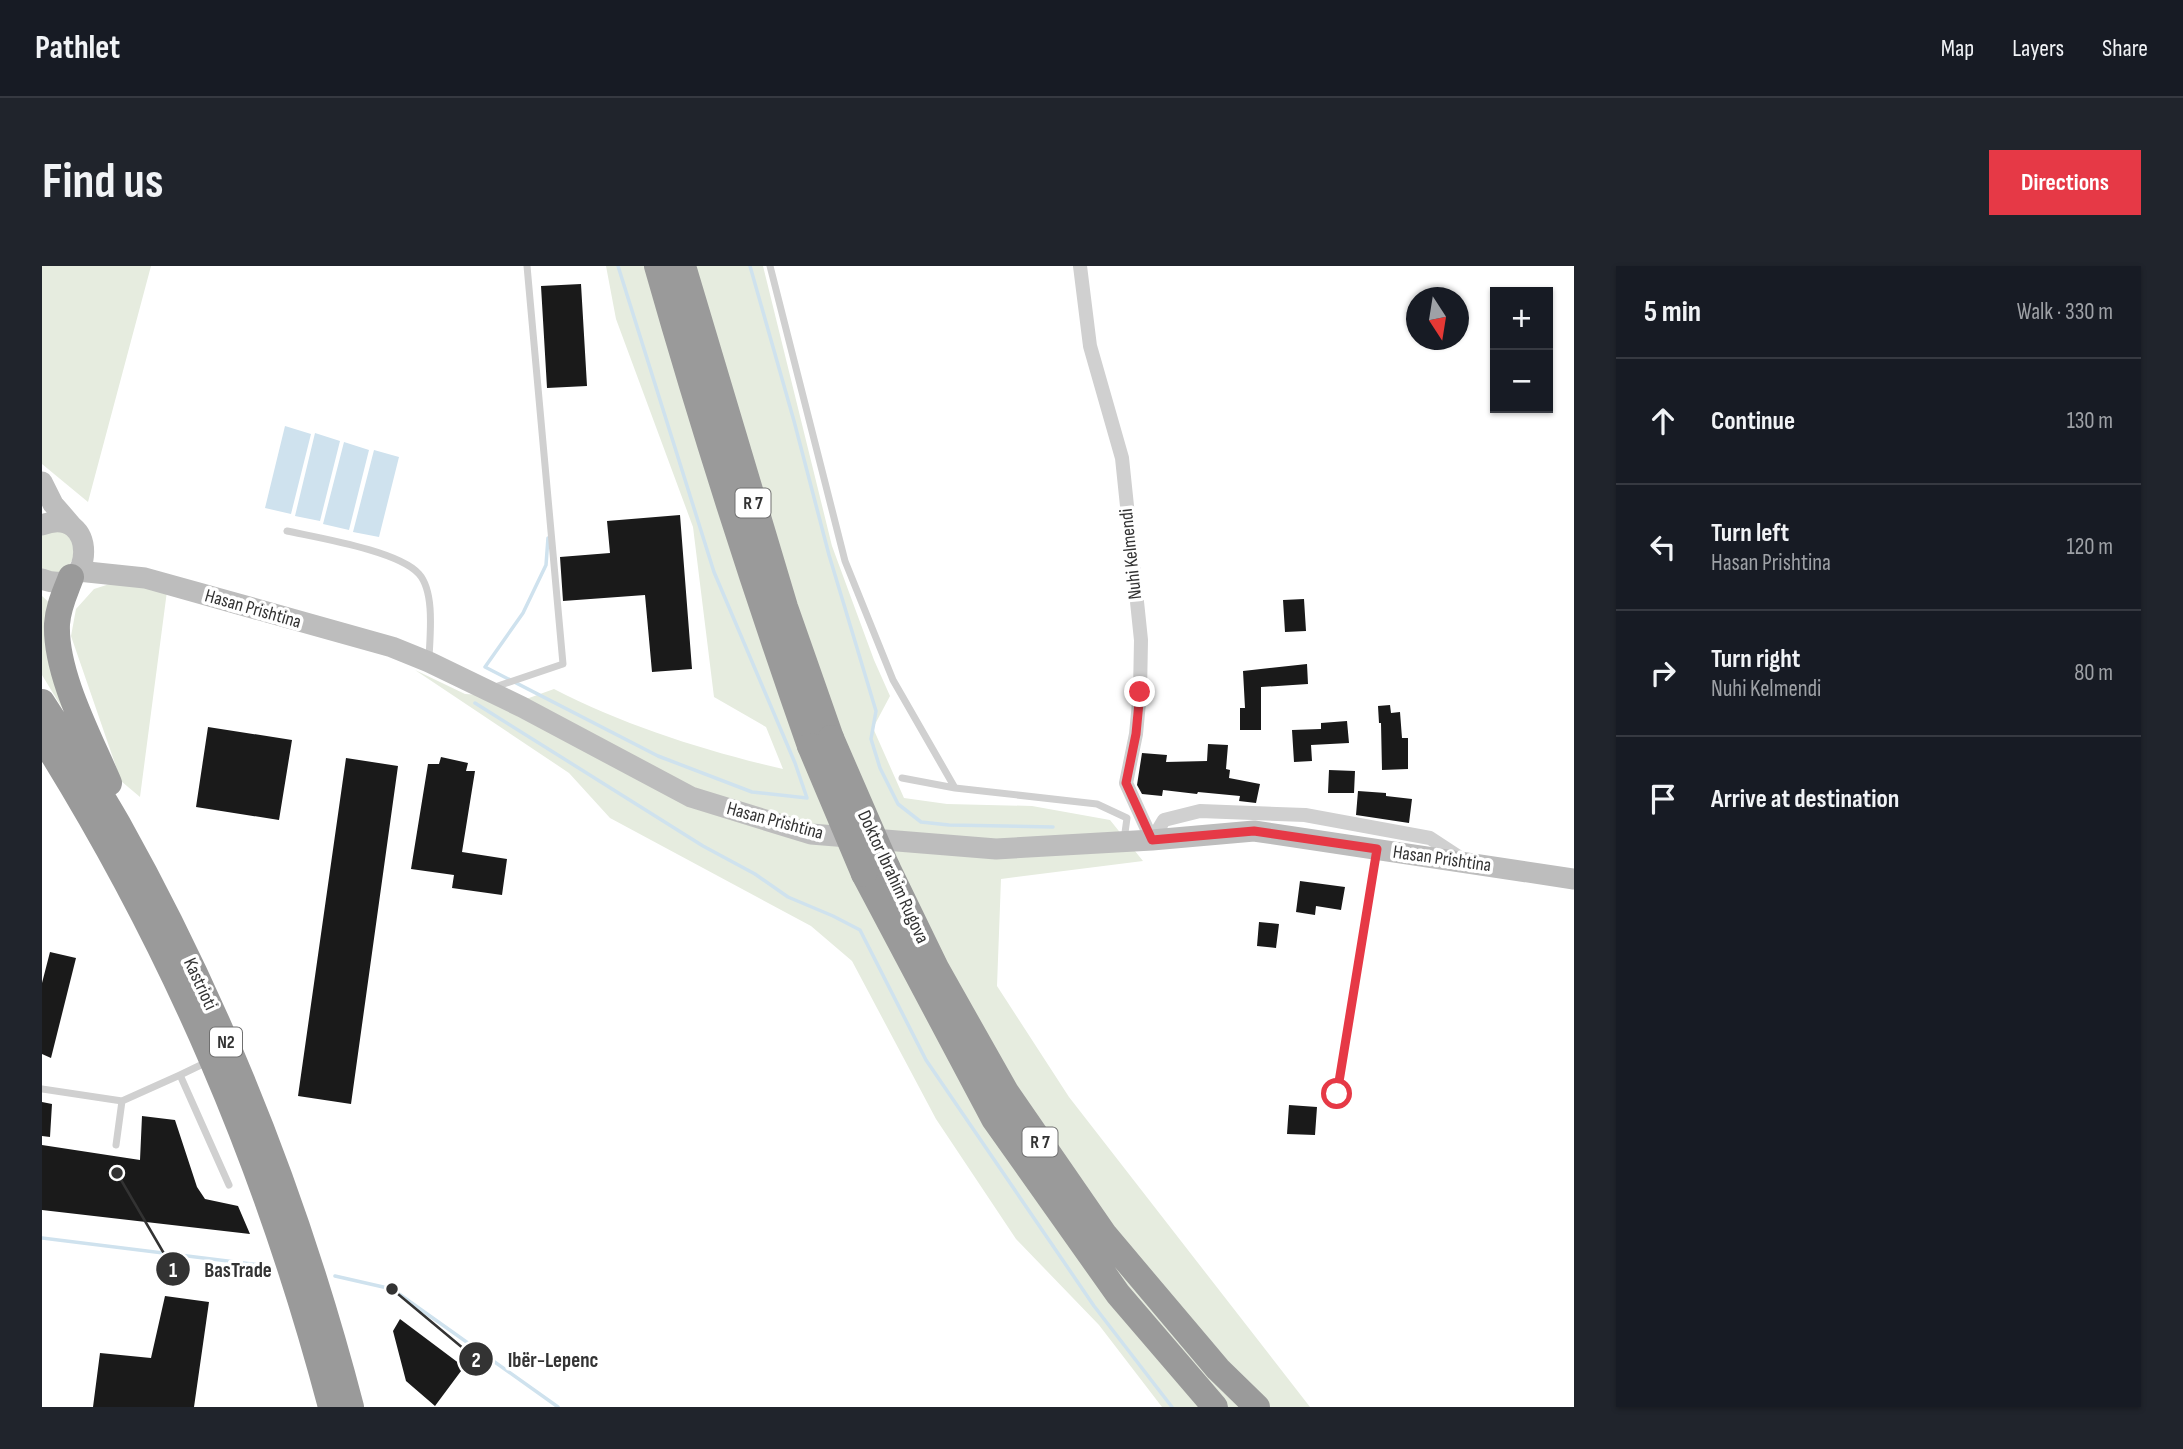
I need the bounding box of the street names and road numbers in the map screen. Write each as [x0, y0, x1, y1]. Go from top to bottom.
road number: R 7 [736, 488, 770, 517]
street label: Nuhi Kelmendi [1115, 507, 1147, 601]
street label: Hasan Prishtina [202, 584, 304, 634]
street label: Hasan Prishtina [724, 797, 826, 845]
street label: Doktor Ibrahim Rugova [852, 807, 934, 947]
street label: Hasan Prishtina [1391, 841, 1493, 877]
street label: Kastrioti [178, 954, 222, 1014]
road number: N2 [210, 1028, 242, 1056]
road number: R 7 [1023, 1128, 1058, 1156]

